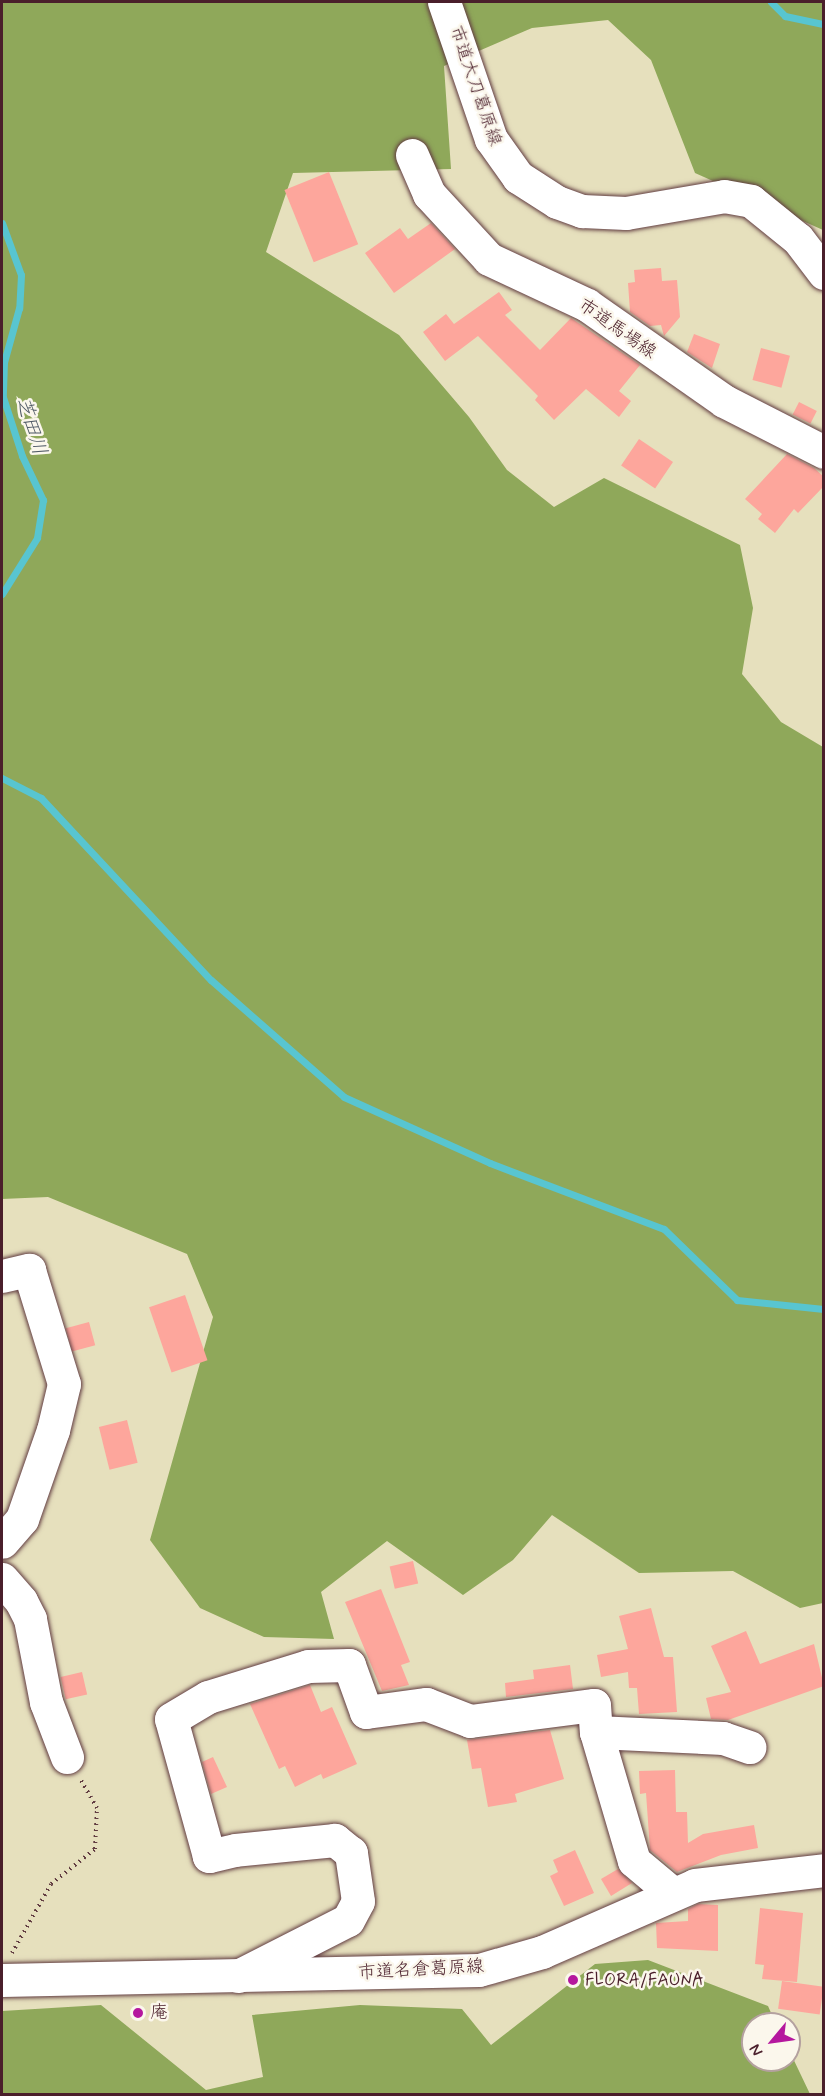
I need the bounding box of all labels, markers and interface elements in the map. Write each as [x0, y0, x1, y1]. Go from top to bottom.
street label: 市道大刀葛原線 [444, 23, 506, 149]
street label: 市道馬場線 [574, 294, 660, 364]
water label: 芝田川 [10, 394, 52, 458]
street label: 市道名倉葛原線 [358, 1956, 484, 1984]
place label: FLORA/FAUNA [585, 1969, 704, 1991]
marker: FLORA/FAUNA [566, 1973, 580, 1987]
place label: 庵 [150, 2002, 168, 2024]
marker: 庵 [131, 2006, 145, 2020]
north arrow [741, 2012, 801, 2072]
text: N [745, 2040, 768, 2060]

